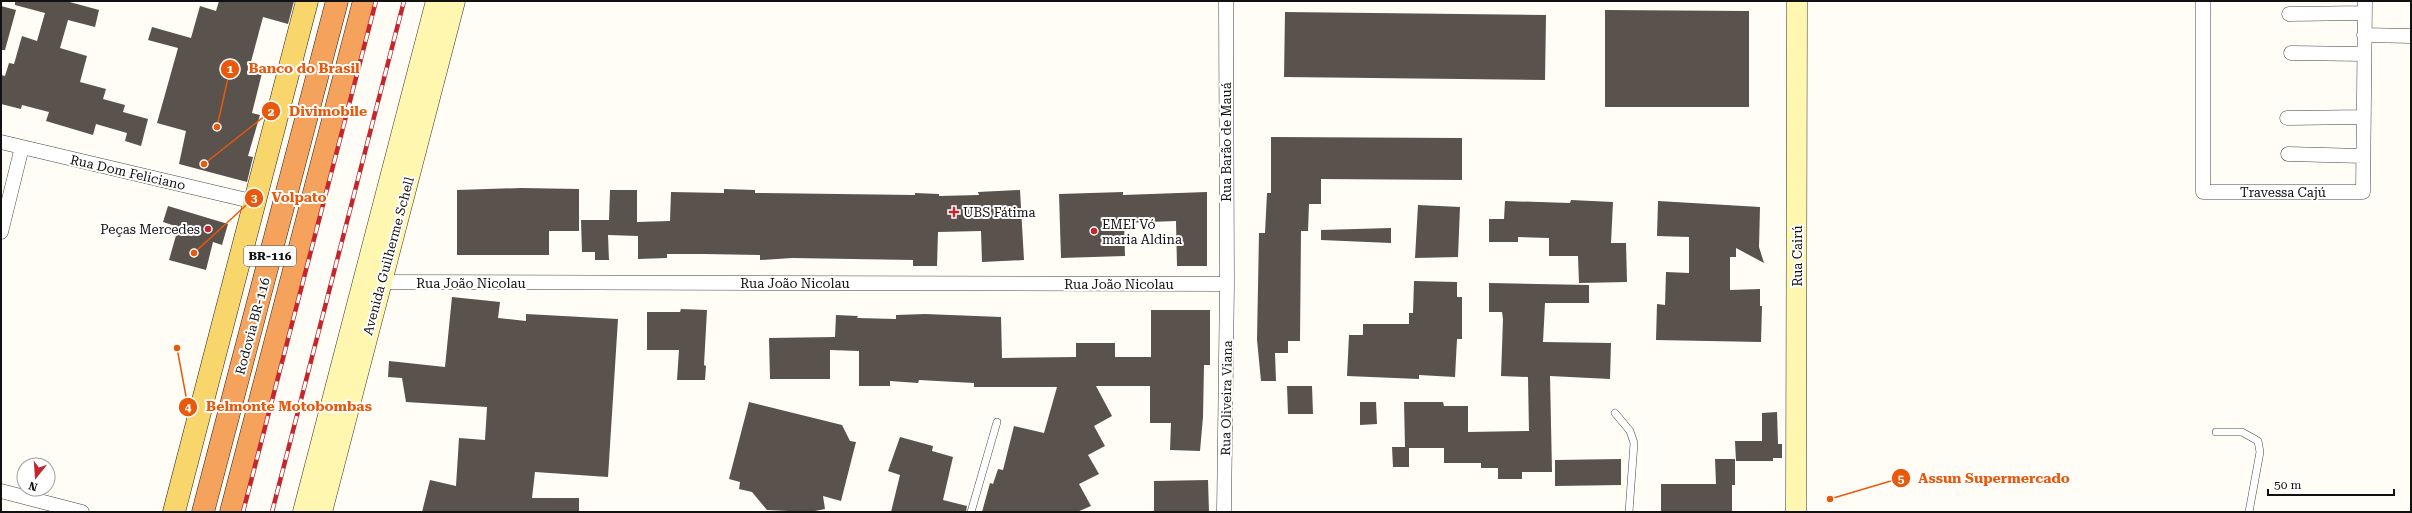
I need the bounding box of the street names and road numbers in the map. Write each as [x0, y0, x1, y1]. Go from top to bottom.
street label: Rua Barão de Mauá [1219, 82, 1234, 202]
street label: Rua Dom Feliciano [69, 152, 187, 193]
street label: Avenida Guilherme Schell [360, 175, 417, 337]
street label: Travessa Cajú [2240, 185, 2326, 200]
street label: Rua Cairú [1790, 225, 1805, 287]
road number: BR-116 [244, 246, 296, 266]
street label: Rodovia BR-116 [232, 276, 273, 376]
street label: Rua João Nicolau [416, 276, 526, 291]
street label: Rua João Nicolau [740, 276, 850, 291]
street label: Rua João Nicolau [1064, 277, 1174, 292]
street label: Rua Oliveira Viana [1218, 340, 1235, 456]

